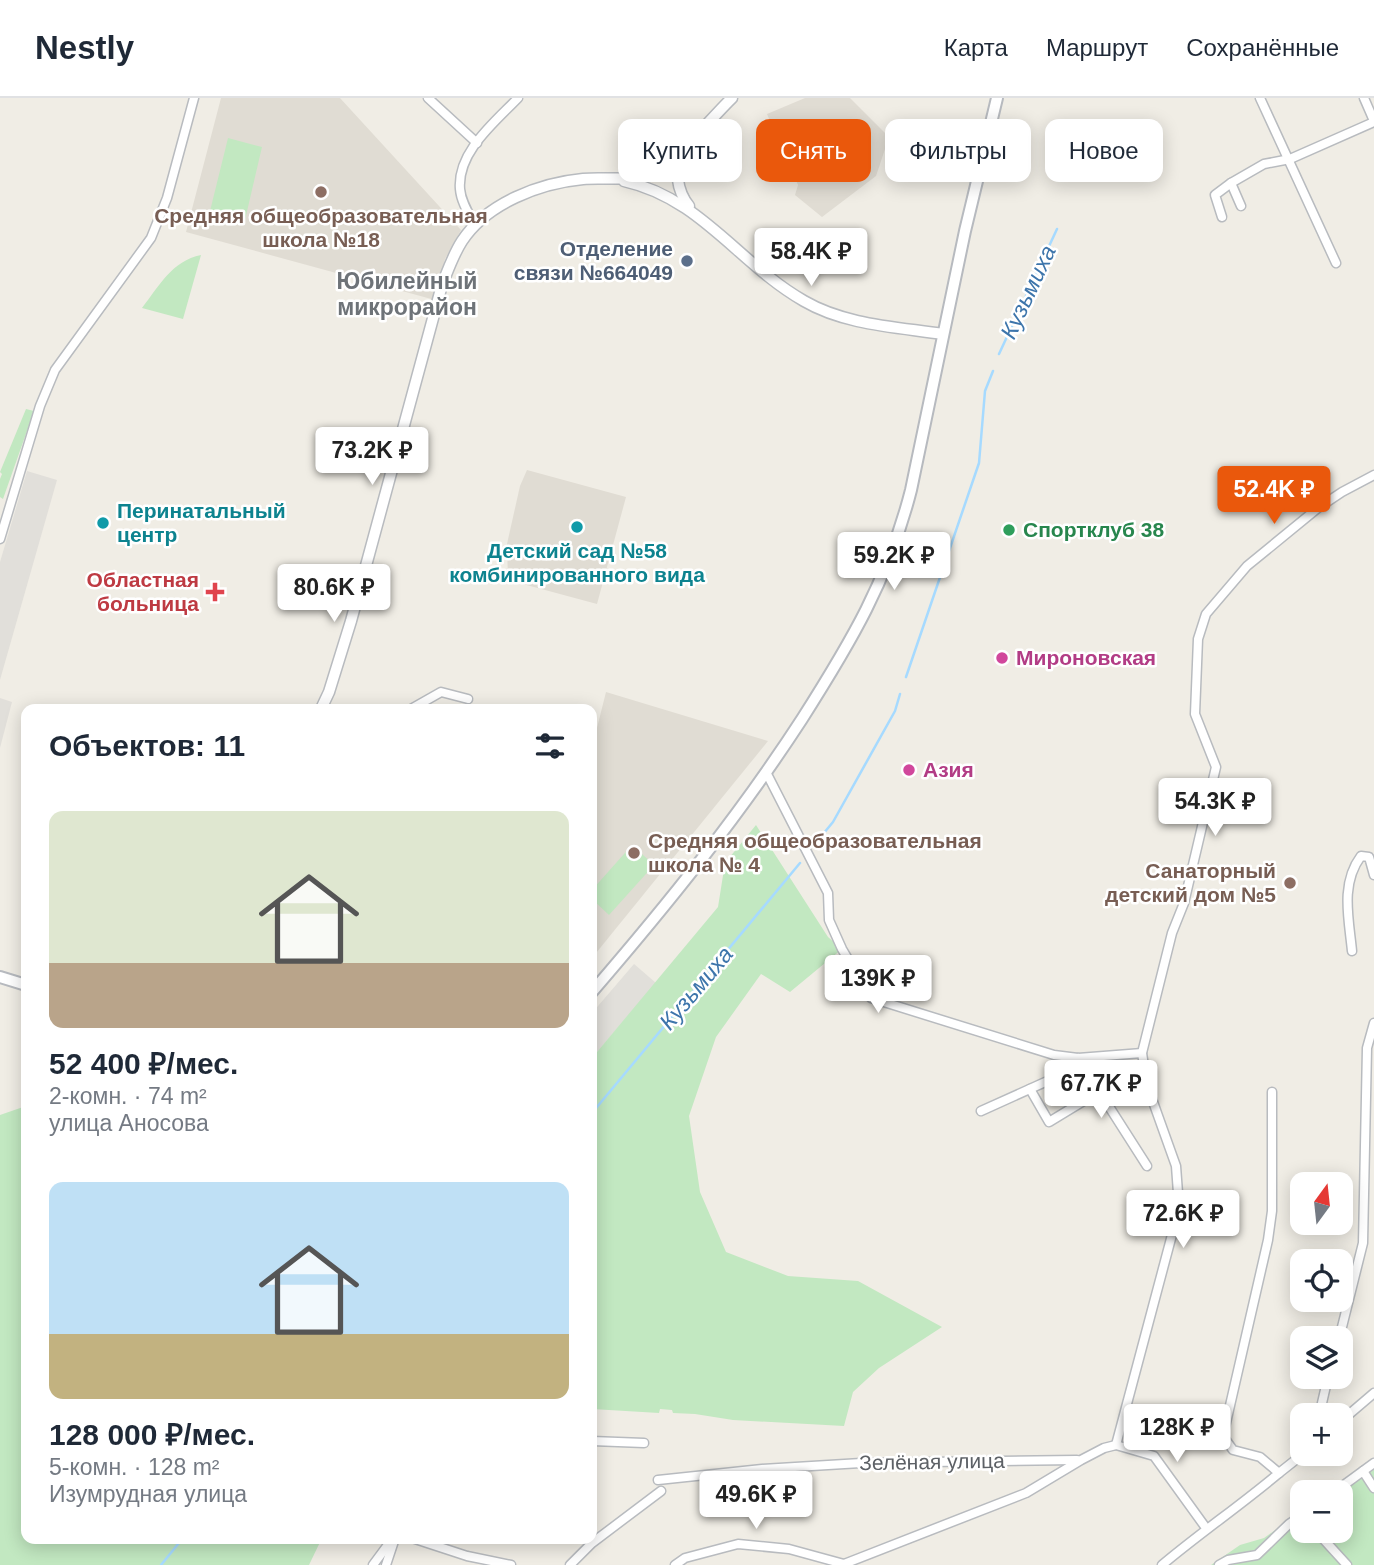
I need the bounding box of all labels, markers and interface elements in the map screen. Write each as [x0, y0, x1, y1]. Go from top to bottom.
text: Nestly [35, 29, 134, 66]
text: Карта [944, 34, 1008, 61]
text: Маршрут [1046, 34, 1148, 61]
text: Сохранённые [1186, 34, 1339, 61]
chip: Купить [618, 119, 742, 182]
chip: Снять [756, 119, 871, 182]
chip: Фильтры [885, 119, 1031, 182]
chip: Новое [1045, 119, 1163, 182]
marker: Средняя общеобразовательная школа №18 [313, 184, 329, 200]
place label: Средняя общеобразовательная школа №18 [154, 204, 488, 251]
pin: 58.4K ₽ [746, 228, 876, 288]
place label: Отделение связи №664049 [514, 237, 673, 284]
text: 58.4K ₽ [770, 238, 852, 264]
water label: Кузьмиха [995, 241, 1061, 343]
marker: Отделение связи №664049 [679, 253, 695, 269]
district label: Юбилейный микрорайон [337, 268, 477, 320]
pin: 73.2K ₽ [307, 428, 437, 487]
text: 73.2K ₽ [331, 437, 413, 463]
pin: 52.4K ₽ [1209, 466, 1339, 526]
text: 52.4K ₽ [1233, 476, 1315, 502]
place label: Перинатальный центр [117, 499, 286, 546]
marker: Перинатальный центр [95, 515, 111, 531]
place label: Спортклуб 38 [1023, 518, 1165, 541]
marker: Детский сад №58 комбинированного вида [569, 519, 585, 535]
marker: Спортклуб 38 [1001, 522, 1017, 538]
pin: 59.2K ₽ [829, 532, 959, 592]
place label: Детский сад №58 комбинированного вида [449, 539, 705, 586]
text: 59.2K ₽ [853, 542, 935, 568]
pin: 80.6K ₽ [269, 564, 399, 624]
place label: Областная больница [87, 568, 199, 615]
text: 80.6K ₽ [293, 574, 375, 600]
marker: Областная больница [205, 582, 225, 602]
place label: Мироновская [1016, 646, 1156, 669]
marker: Мироновская [994, 650, 1010, 666]
icon: filters [531, 727, 569, 765]
text: Объектов: 11 [49, 729, 245, 762]
place label: Азия [923, 758, 974, 781]
marker: Азия [901, 762, 917, 778]
pin: 54.3K ₽ [1150, 778, 1280, 838]
text: 54.3K ₽ [1174, 788, 1256, 814]
place label: Средняя общеобразовательная школа № 4 [648, 829, 982, 876]
marker: Средняя общеобразовательная школа № 4 [626, 845, 642, 861]
icon: home [246, 856, 372, 982]
place label: Санаторный детский дом №5 [1105, 859, 1276, 906]
marker: Санаторный детский дом №5 [1282, 875, 1298, 891]
water label: Кузьмиха [654, 941, 738, 1035]
pin: 139K ₽ [821, 956, 935, 1015]
text: 139K ₽ [841, 965, 915, 991]
text: 52 400 ₽/мес. [49, 1047, 238, 1080]
pin: 67.7K ₽ [1036, 1060, 1166, 1120]
text: 67.7K ₽ [1060, 1070, 1142, 1096]
text: 2-комн. · 74 m² [49, 1083, 207, 1109]
text: улица Аносова [49, 1110, 209, 1136]
north arrow [1290, 1172, 1353, 1236]
map controls [1290, 1172, 1353, 1543]
pin: 72.6K ₽ [1118, 1190, 1248, 1250]
text: 72.6K ₽ [1142, 1200, 1224, 1226]
icon: home [246, 1227, 372, 1353]
button: locate [1290, 1249, 1353, 1312]
button: layers [1290, 1326, 1353, 1389]
button: + [1290, 1403, 1353, 1466]
pin: 128K ₽ [1120, 1404, 1234, 1464]
text: 128K ₽ [1140, 1414, 1214, 1440]
text: 128 000 ₽/мес. [49, 1418, 255, 1451]
street label: Зелёная улица [859, 1449, 1005, 1474]
text: 5-комн. · 128 m² [49, 1454, 220, 1480]
pin: 49.6K ₽ [691, 1472, 821, 1531]
button: − [1290, 1480, 1353, 1543]
text: Изумрудная улица [49, 1481, 247, 1507]
text: 49.6K ₽ [715, 1481, 797, 1507]

